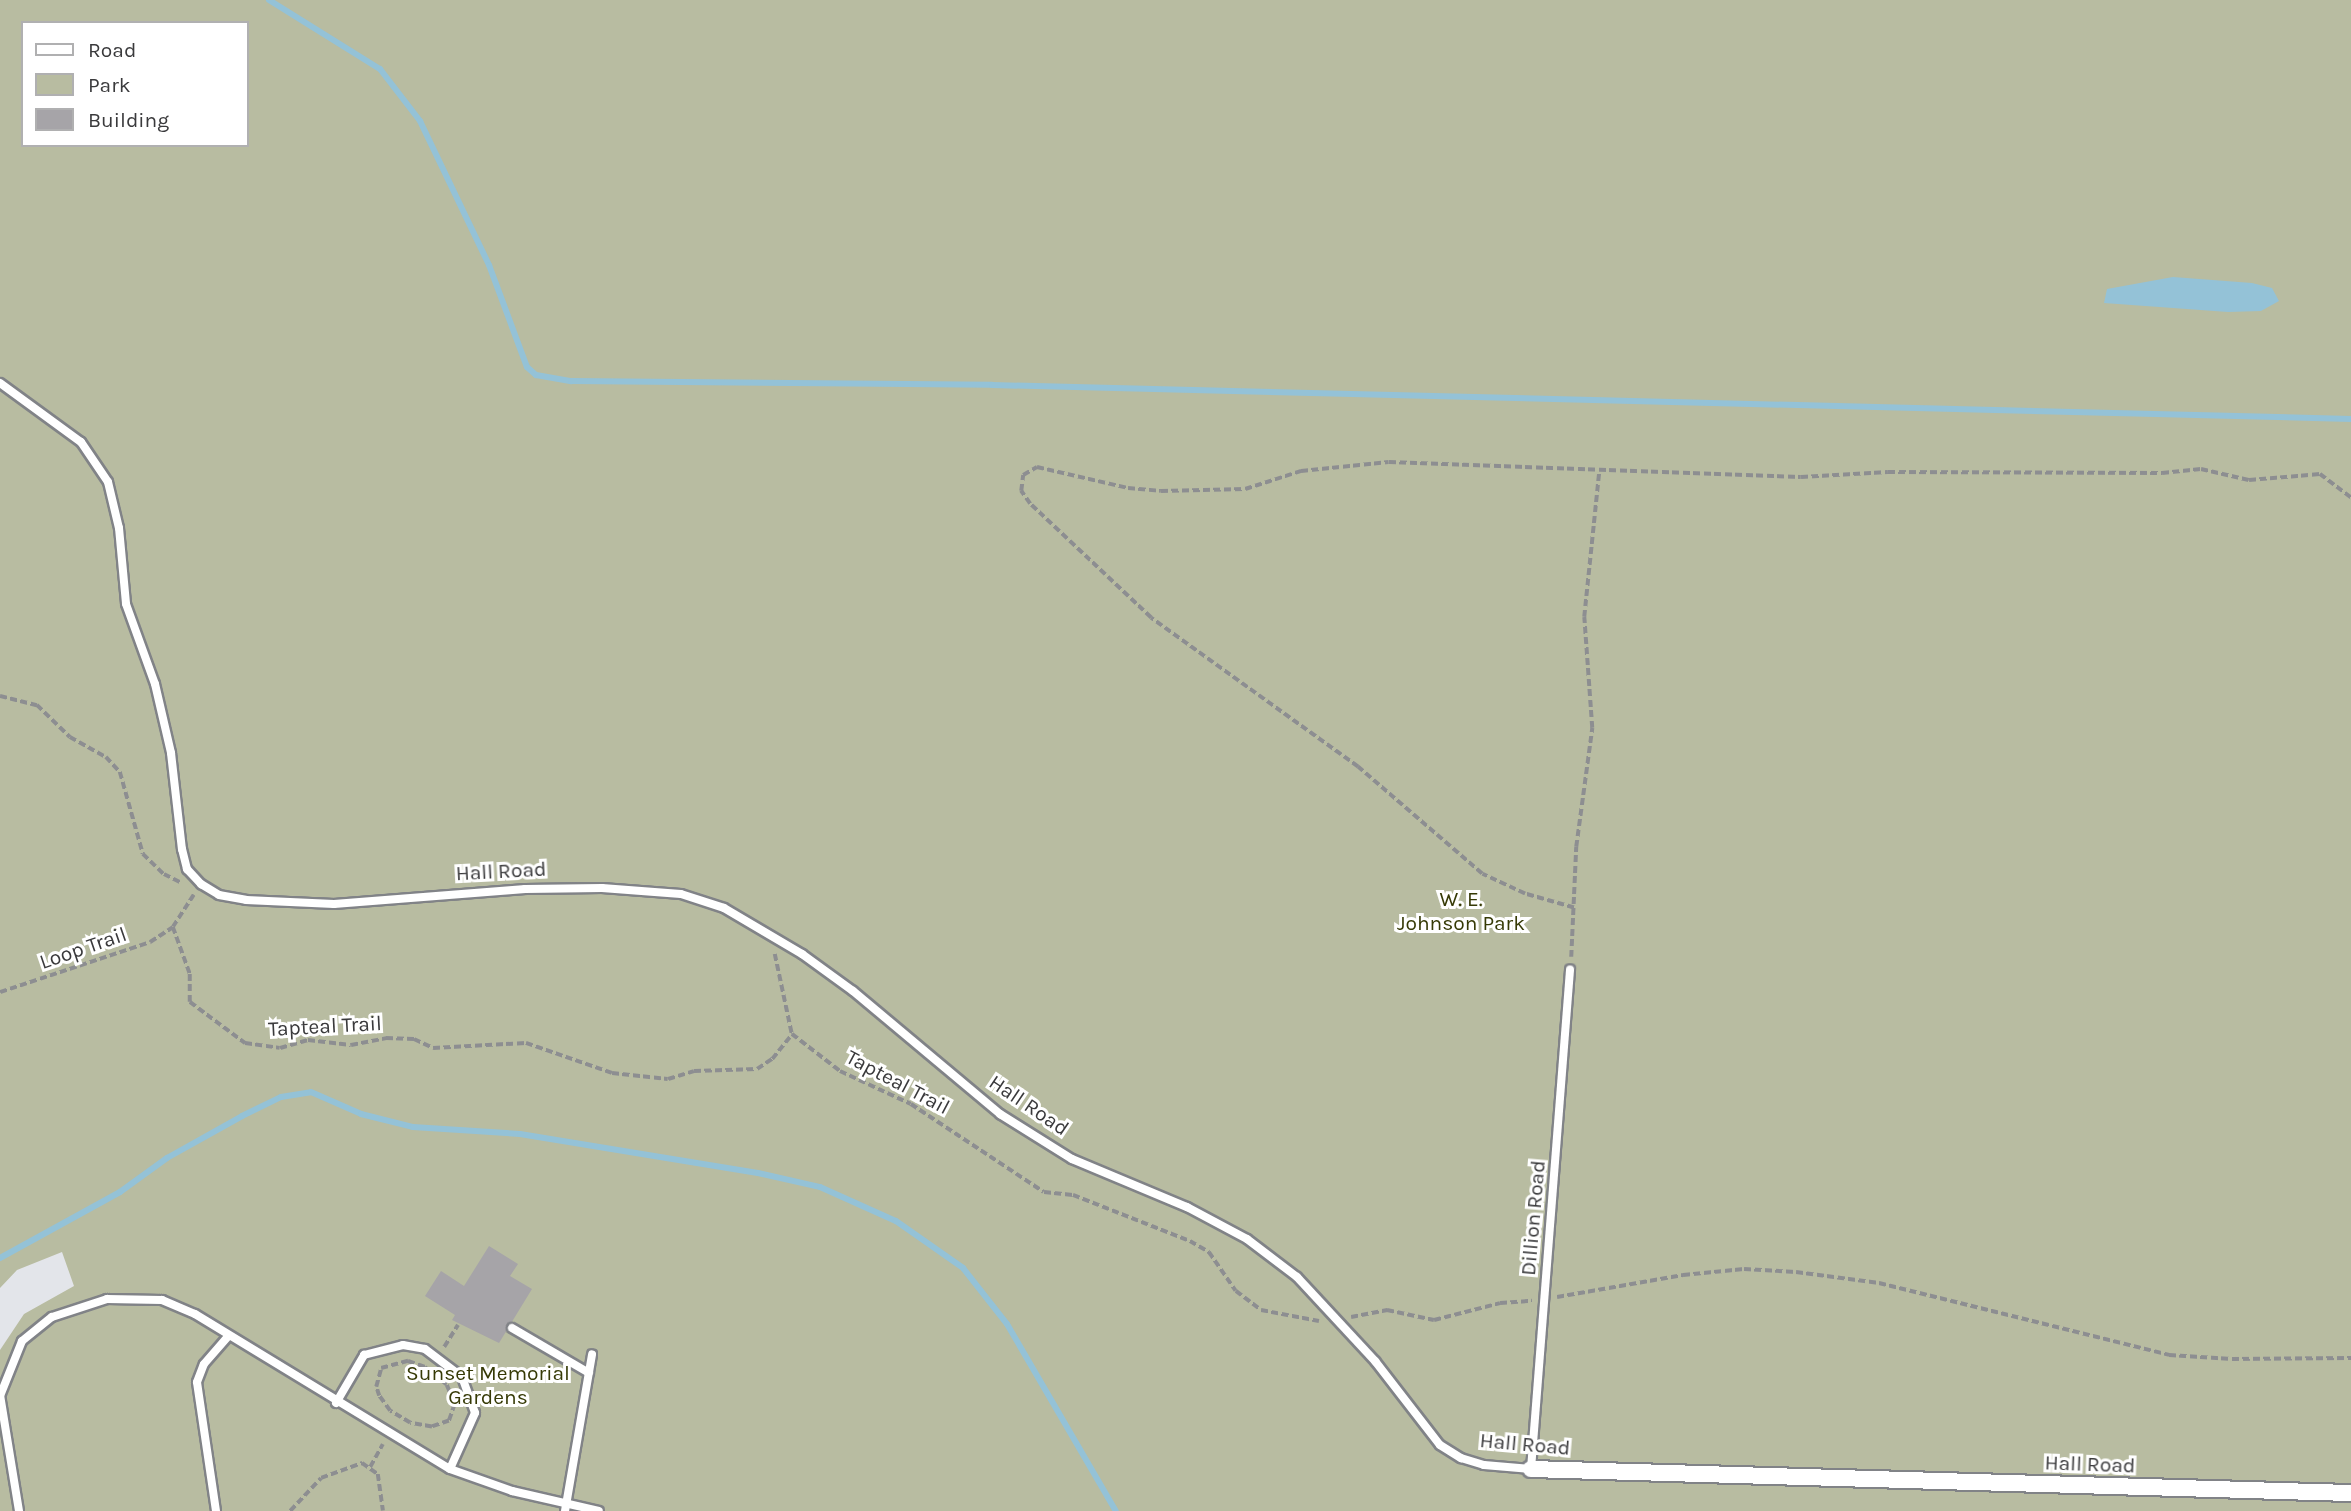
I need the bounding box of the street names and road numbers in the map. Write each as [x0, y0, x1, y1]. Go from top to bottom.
street label: Hall Road [455, 856, 547, 886]
street label: Loop Trail [36, 921, 130, 975]
street label: Tapteal Trail [267, 1010, 383, 1042]
street label: Tapteal Trail [842, 1044, 954, 1120]
street label: Hall Road [984, 1069, 1074, 1141]
street label: Dillion Road [1515, 1159, 1551, 1277]
street label: Hall Road [1479, 1427, 1571, 1461]
street label: Hall Road [2044, 1450, 2136, 1478]

